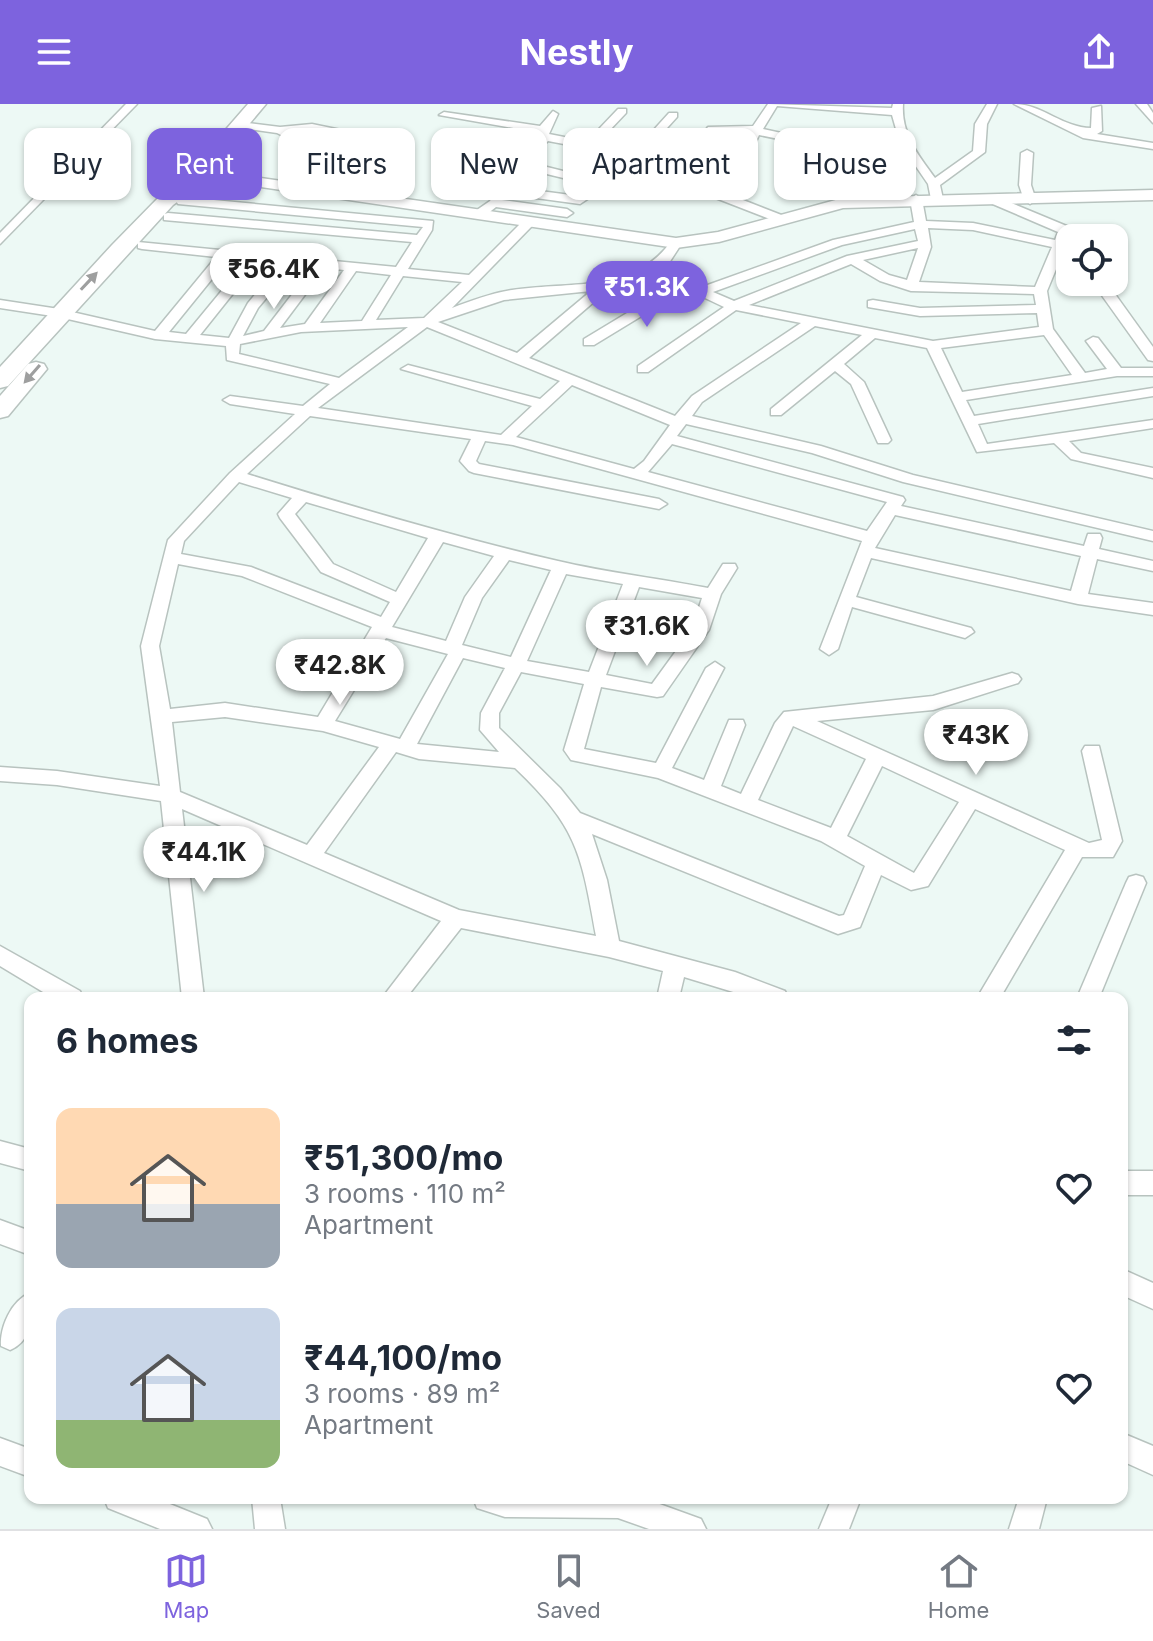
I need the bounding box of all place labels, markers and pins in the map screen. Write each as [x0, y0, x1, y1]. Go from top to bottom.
pin: ₹56.4K [209, 243, 339, 311]
pin: ₹51.3K [582, 261, 712, 329]
pin: ₹31.6K [582, 600, 712, 668]
pin: ₹42.8K [275, 639, 405, 707]
pin: ₹43K [929, 709, 1023, 777]
pin: ₹44.1K [139, 826, 269, 894]

